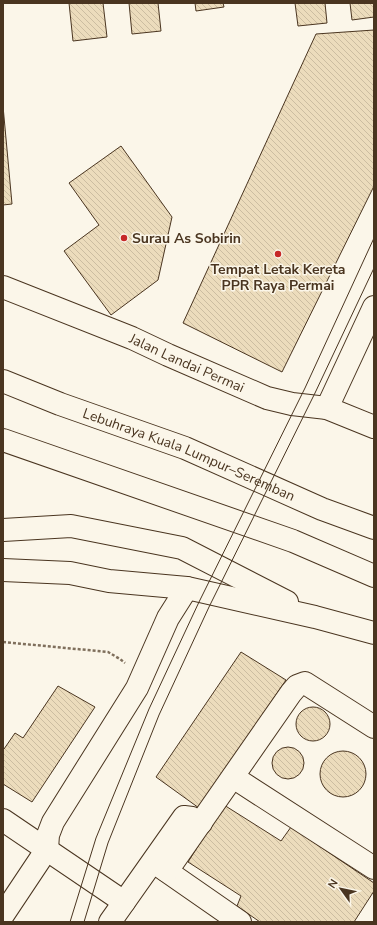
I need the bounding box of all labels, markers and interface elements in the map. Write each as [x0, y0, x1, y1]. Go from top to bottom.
place label: Surau As Sobirin [132, 229, 241, 248]
marker: Surau As Sobirin [119, 233, 129, 243]
marker: Tempat Letak Kereta PPR Raya Permai [273, 249, 283, 259]
place label: Tempat Letak Kereta PPR Raya Permai [210, 260, 346, 295]
street label: Jalan Landai Permai [125, 329, 247, 397]
street label: Lebuhraya Kuala Lumpur–Seremban [80, 404, 298, 506]
north arrow [321, 869, 361, 909]
text: N [325, 876, 342, 891]

